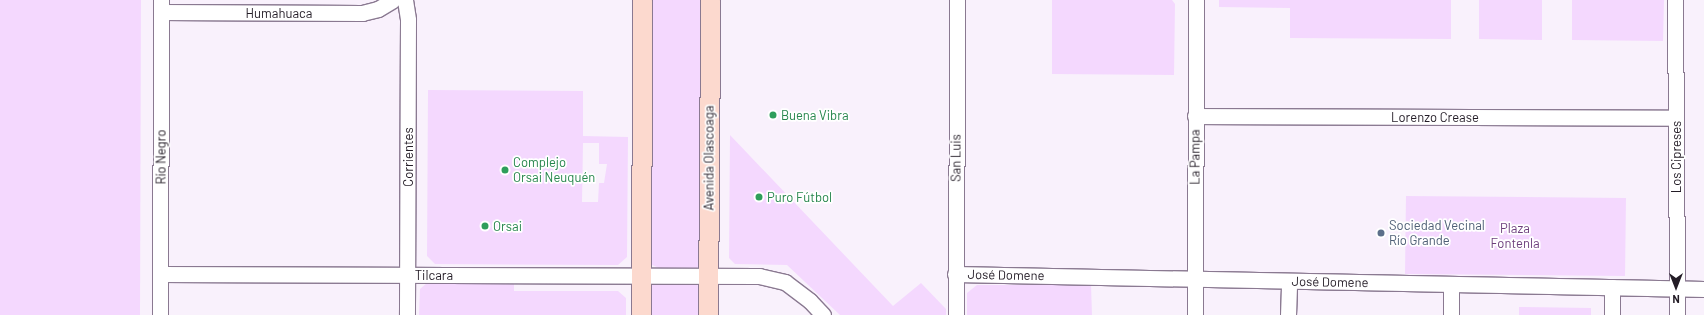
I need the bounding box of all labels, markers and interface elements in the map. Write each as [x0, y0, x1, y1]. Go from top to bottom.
street label: Humahuaca [246, 5, 312, 21]
street label: Avenida Olascoaga [701, 105, 717, 211]
place label: Buena Vibra [781, 107, 849, 123]
street label: Lorenzo Crease [1391, 109, 1479, 125]
marker: Buena Vibra [768, 110, 778, 120]
street label: Los Cipreses [1668, 121, 1684, 193]
street label: Corrientes [400, 127, 416, 187]
street label: La Pampa [1187, 129, 1203, 185]
street label: Río Negro [153, 130, 169, 184]
street label: San Luis [948, 134, 964, 182]
place label: Complejo Orsai Neuquén [513, 155, 595, 186]
marker: Complejo Orsai Neuquén [500, 165, 510, 175]
place label: Puro Fútbol [767, 189, 832, 205]
marker: Puro Fútbol [754, 192, 764, 202]
place label: Orsai [493, 218, 522, 234]
place label: Sociedad Vecinal Río Grande [1389, 218, 1485, 249]
marker: Orsai [480, 221, 490, 231]
park label: Plaza Fontenla [1490, 221, 1540, 252]
marker: Sociedad Vecinal Río Grande [1376, 228, 1386, 238]
street label: Tilcara [415, 267, 453, 283]
street label: José Domene [967, 267, 1045, 283]
north arrow [1656, 267, 1696, 307]
street label: José Domene [1291, 274, 1369, 290]
text: N [1672, 293, 1680, 306]

